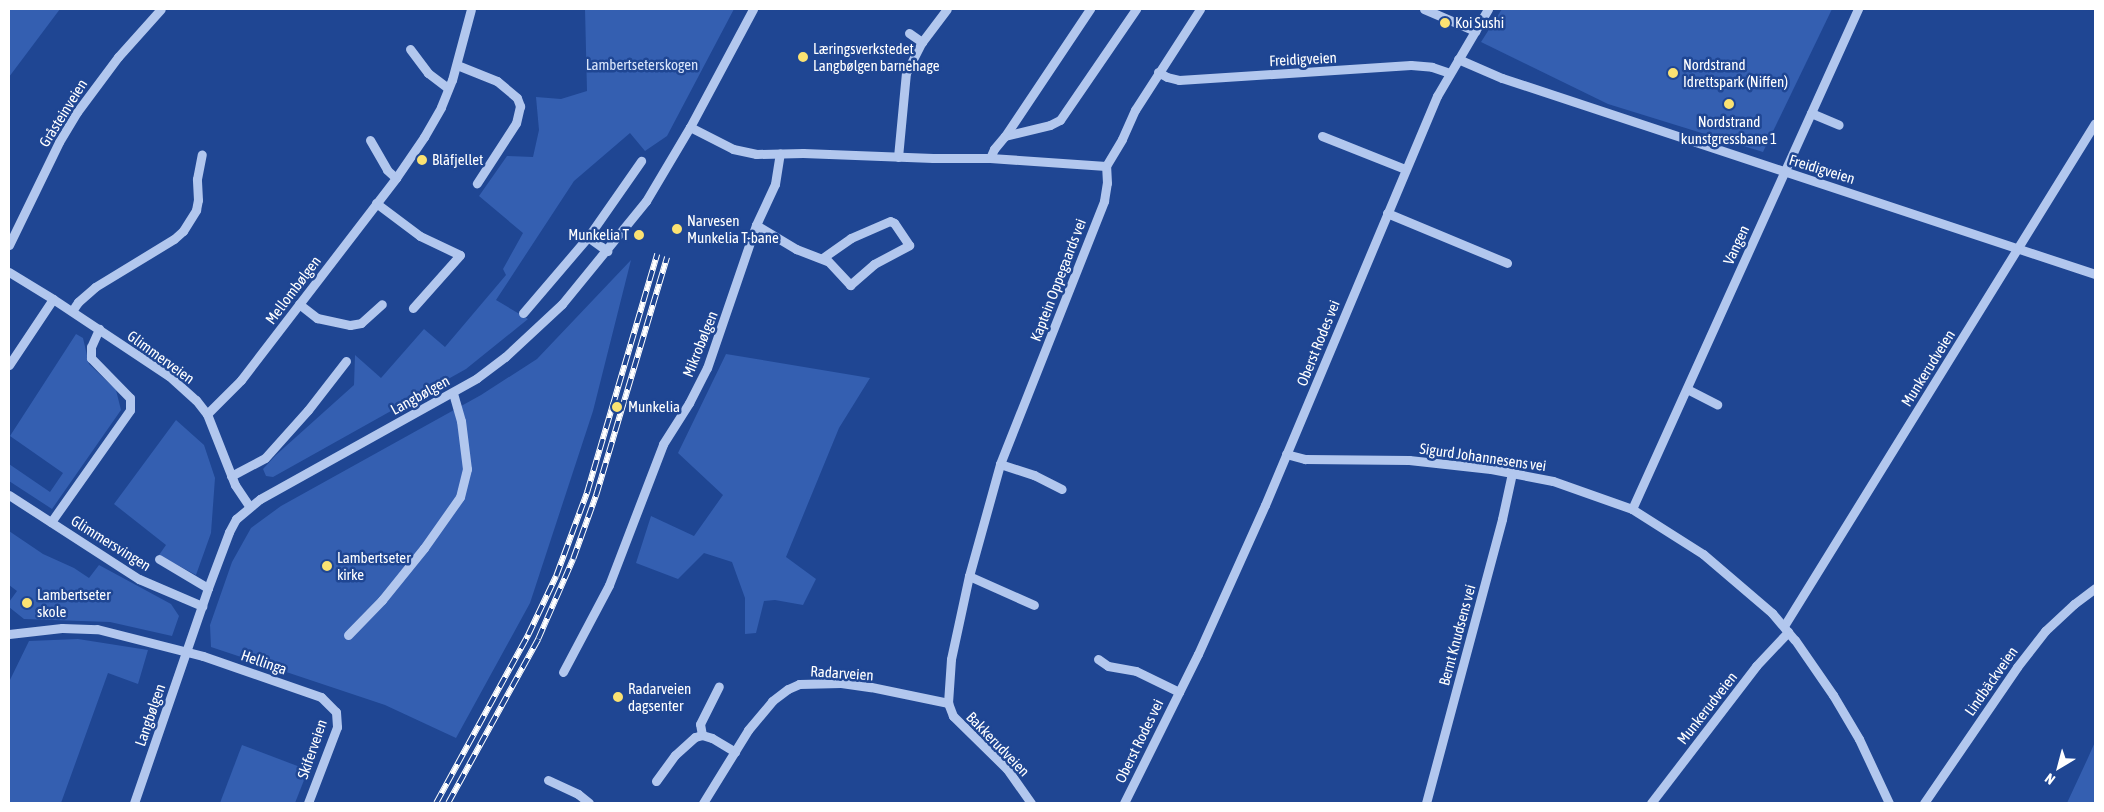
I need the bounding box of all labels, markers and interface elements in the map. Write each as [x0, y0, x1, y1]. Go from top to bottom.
place label: Koi Sushi [1455, 14, 1504, 32]
marker: Koi Sushi [1439, 17, 1451, 29]
place label: Læringsverkstedet Langbølgen barnehage [813, 39, 940, 74]
street label: Freidigveien [1269, 48, 1337, 70]
marker: Læringsverkstedet Langbølgen barnehage [797, 51, 809, 63]
place label: Nordstrand Idrettspark (Niffen) [1683, 55, 1788, 90]
park label: Lambertseterskogen [586, 56, 698, 74]
marker: Nordstrand Idrettspark (Niffen) [1667, 67, 1679, 79]
street label: Gråsteinveien [35, 76, 91, 150]
marker: Nordstrand kunstgressbane 1 [1723, 98, 1735, 110]
place label: Nordstrand kunstgressbane 1 [1681, 112, 1777, 147]
street label: Freidigveien [1787, 150, 1857, 188]
place label: Blåfjellet [432, 151, 483, 169]
marker: Blåfjellet [416, 154, 428, 166]
place label: Narvesen Munkelia T-bane [687, 211, 779, 246]
street label: Kaptein Oppegaards vei [1026, 216, 1090, 344]
street label: Vangen [1719, 222, 1753, 268]
marker: Narvesen Munkelia T-bane [671, 223, 683, 235]
place label: Munkelia T [568, 226, 629, 244]
marker: Munkelia T [633, 229, 645, 241]
street label: Mellombølgen [262, 252, 324, 328]
street label: Oberst Rodes vei [1293, 297, 1343, 389]
street label: Mikrobølgen [679, 308, 721, 380]
street label: Munkerudveien [1897, 326, 1959, 410]
street label: Glimmerveien [124, 327, 198, 387]
street label: Langbølgen [387, 371, 453, 419]
place label: Munkelia [628, 398, 680, 416]
marker: Munkelia [610, 400, 624, 414]
street label: Sigurd Johannesens vei [1419, 439, 1547, 475]
street label: Glimmersvingen [68, 511, 154, 575]
place label: Lambertseter kirke [337, 548, 411, 583]
marker: Lambertseter kirke [321, 560, 333, 572]
street label: Bernt Knudsens vei [1435, 582, 1479, 688]
place label: Lambertseter skole [37, 585, 111, 620]
marker: Lambertseter skole [21, 597, 33, 609]
street label: Lindbäckveien [1961, 643, 2021, 719]
street label: Hellinga [239, 646, 289, 678]
street label: Radarveien [810, 662, 874, 684]
street label: Munkerudveien [1673, 668, 1741, 748]
place label: Radarveien dagsenter [628, 679, 691, 714]
street label: Langbølgen [131, 682, 169, 748]
marker: Radarveien dagsenter [612, 691, 624, 703]
street label: Oberst Rodes vei [1111, 696, 1167, 786]
street label: Bakkerudveien [963, 708, 1033, 780]
street label: Skiferveien [293, 717, 331, 781]
north arrow [2034, 742, 2084, 792]
text: N [2042, 770, 2058, 788]

